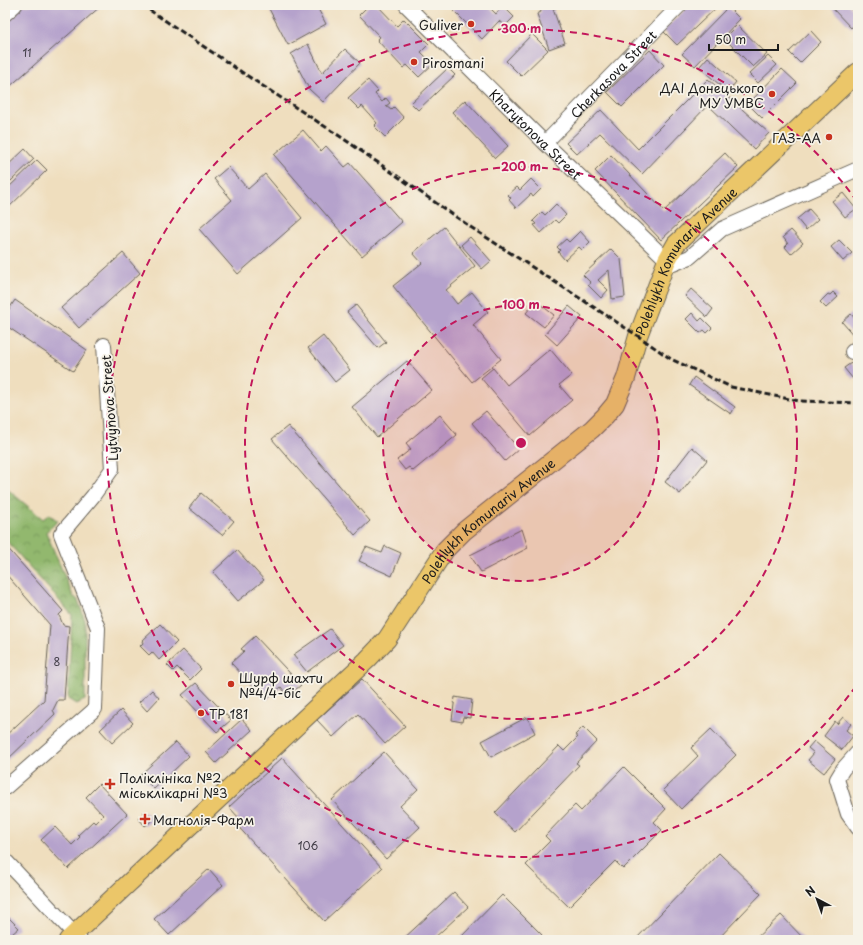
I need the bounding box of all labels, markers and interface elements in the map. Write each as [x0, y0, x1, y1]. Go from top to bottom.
place label: Guliver [419, 15, 463, 34]
marker: Guliver [466, 19, 476, 29]
text: 300 m [501, 19, 541, 37]
street label: Cherkasova Street [565, 25, 660, 122]
scale bar [709, 26, 778, 52]
text: 50 m [715, 30, 746, 48]
house number: 11 [22, 44, 32, 61]
place label: Pirosmani [422, 53, 484, 72]
marker: Pirosmani [409, 57, 419, 67]
place label: ДАІ Донецького МУ УМВС [659, 78, 764, 112]
street label: Kharytonova Street [486, 84, 586, 183]
marker: ДАІ Донецького МУ УМВС [767, 89, 777, 99]
place label: ГАЗ-АА [772, 128, 821, 147]
marker: ГАЗ-АА [824, 132, 834, 142]
text: 200 m [501, 157, 541, 175]
street label: Polehlykh Komunariv Avenue [630, 182, 741, 338]
text: 100 m [502, 295, 540, 313]
street label: Lytvynova Street [96, 354, 122, 462]
centre of rings [514, 436, 528, 450]
street label: Polehlykh Komunariv Avenue [416, 453, 559, 587]
house number: 8 [54, 653, 61, 670]
place label: Шурф шахти №4/4-біс [239, 668, 323, 702]
marker: Шурф шахти №4/4-біс [226, 679, 236, 689]
place label: TP 181 [209, 704, 248, 723]
marker: TP 181 [196, 708, 206, 718]
place label: Поліклініка №2 міськлікарні №3 [119, 768, 228, 802]
marker: Поліклініка №2 міськлікарні №3 [104, 778, 116, 790]
place label: Магнолія-Фарм [153, 810, 254, 829]
marker: Магнолія-Фарм [140, 814, 150, 824]
house number: 106 [298, 837, 319, 854]
north arrow [797, 879, 837, 919]
text: N [801, 882, 819, 900]

